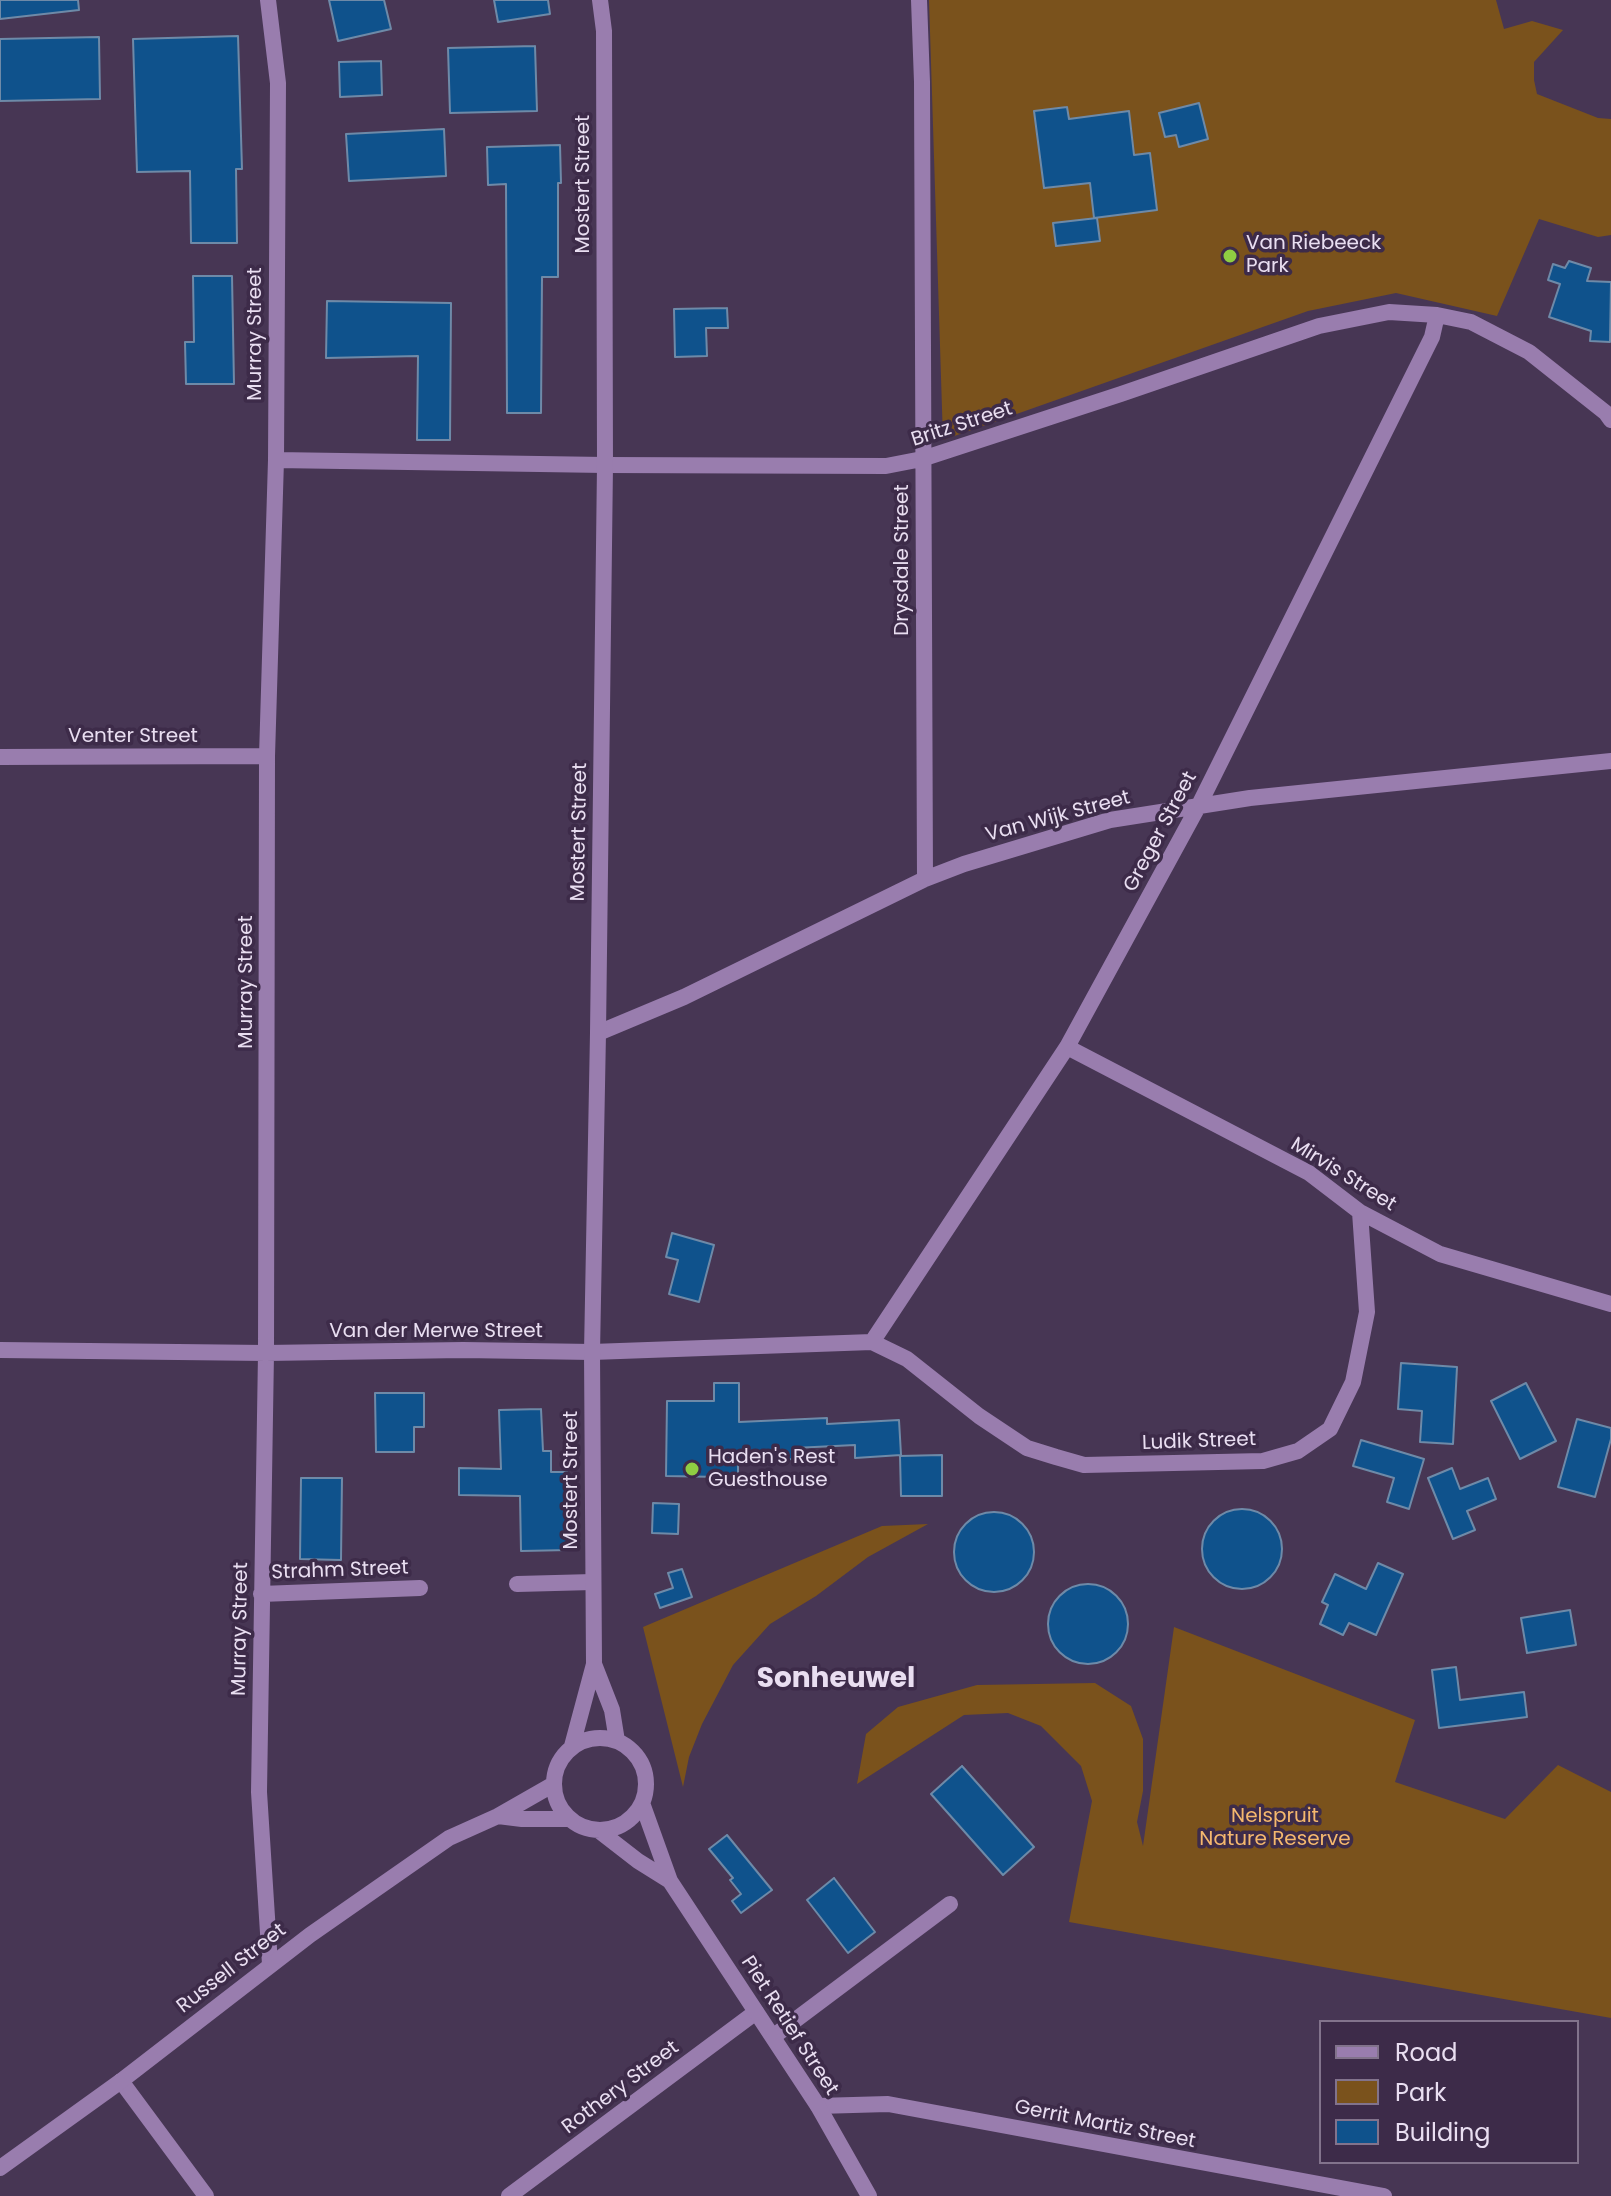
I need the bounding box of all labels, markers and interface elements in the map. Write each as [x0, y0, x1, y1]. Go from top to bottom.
street label: Mostert Street [572, 115, 596, 253]
place label: Van Riebeeck Park [1246, 232, 1381, 279]
marker: Van Riebeeck Park [1221, 247, 1239, 265]
street label: Murray Street [244, 267, 268, 401]
street label: Britz Street [908, 397, 1016, 453]
street label: Drysdale Street [891, 484, 915, 636]
street label: Venter Street [68, 725, 198, 749]
street label: Mostert Street [567, 762, 593, 902]
street label: Greger Street [1119, 768, 1203, 896]
street label: Van Wijk Street [983, 786, 1133, 848]
street label: Murray Street [235, 915, 259, 1049]
street label: Mirvis Street [1286, 1133, 1400, 1217]
street label: Van der Merwe Street [329, 1320, 543, 1344]
street label: Mostert Street [560, 1411, 584, 1549]
street label: Ludik Street [1142, 1428, 1256, 1456]
place label: Haden's Rest Guesthouse [708, 1446, 835, 1493]
marker: Haden's Rest Guesthouse [683, 1460, 701, 1478]
street label: Strahm Street [271, 1557, 409, 1585]
street label: Murray Street [228, 1562, 254, 1696]
district label: Sonheuwel [757, 1663, 915, 1697]
park label: Nelspruit Nature Reserve [1199, 1805, 1351, 1852]
street label: Russell Street [173, 1919, 291, 2019]
street label: Piet Retief Street [735, 1952, 843, 2100]
legend [1319, 2020, 1579, 2164]
street label: Rothery Street [558, 2036, 684, 2140]
text: Road [1395, 2036, 1457, 2069]
text: Park [1395, 2076, 1446, 2109]
street label: Gerrit Martiz Street [1012, 2096, 1198, 2154]
text: Building [1395, 2116, 1491, 2149]

